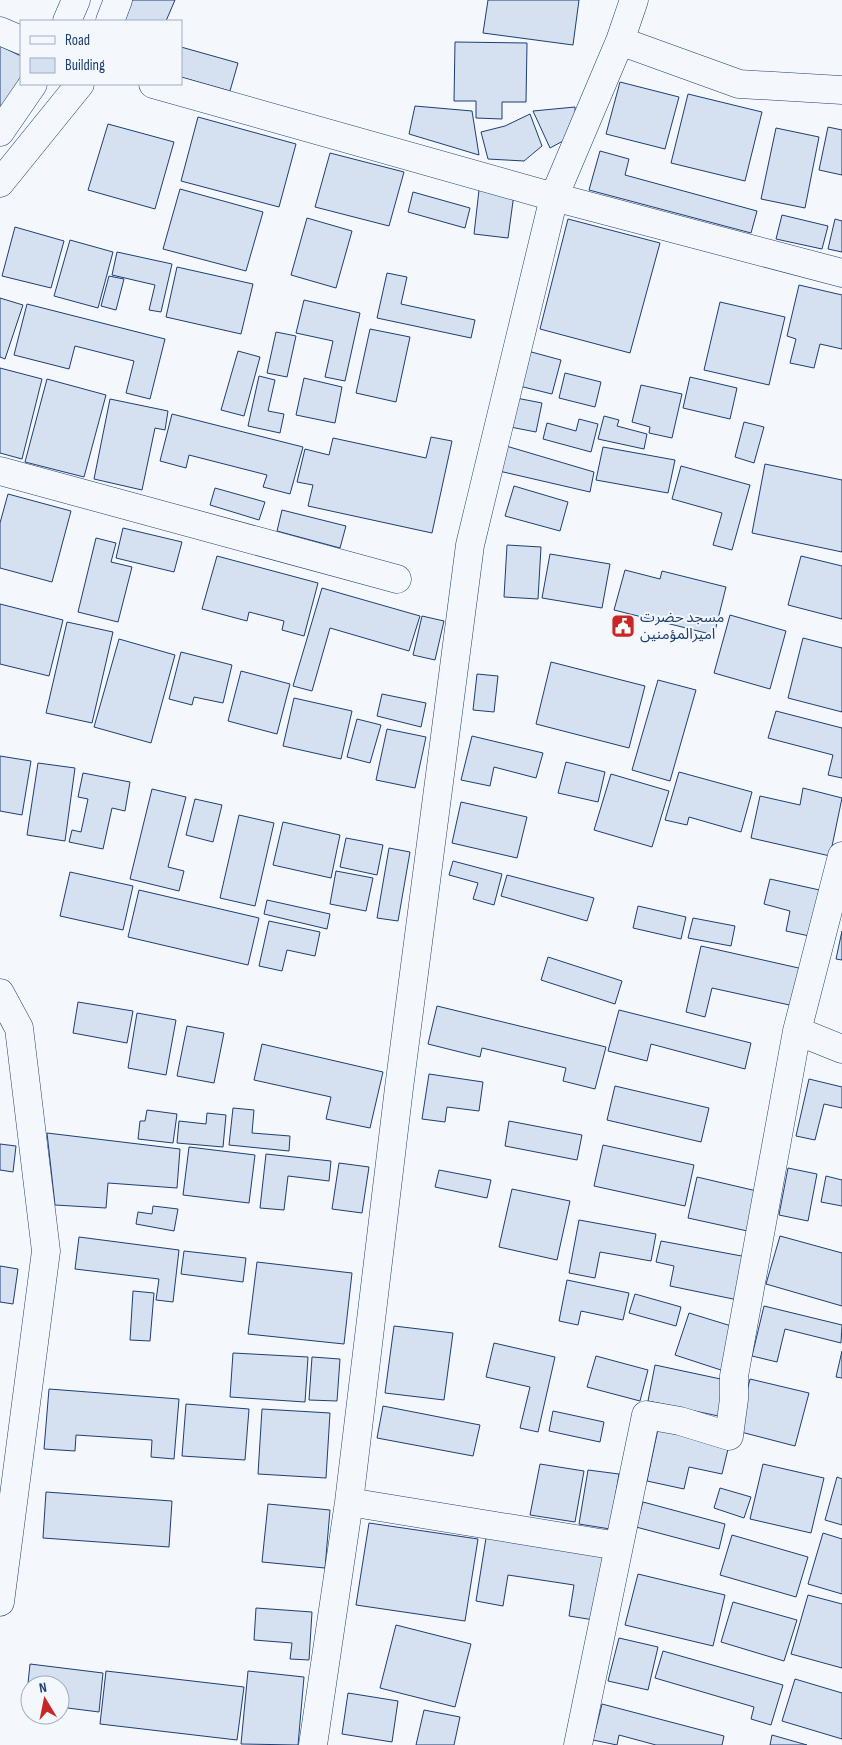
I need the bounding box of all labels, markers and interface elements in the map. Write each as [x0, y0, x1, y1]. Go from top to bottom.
legend [20, 20, 182, 85]
text: Road [65, 31, 90, 50]
text: Building [65, 56, 105, 75]
place label: مسجد حضرت امیرالمؤمنین [640, 608, 724, 644]
public building icon: مسجد حضرت امیرالمؤمنین [610, 613, 636, 639]
north arrow [20, 1675, 70, 1725]
text: N [38, 1679, 48, 1697]

